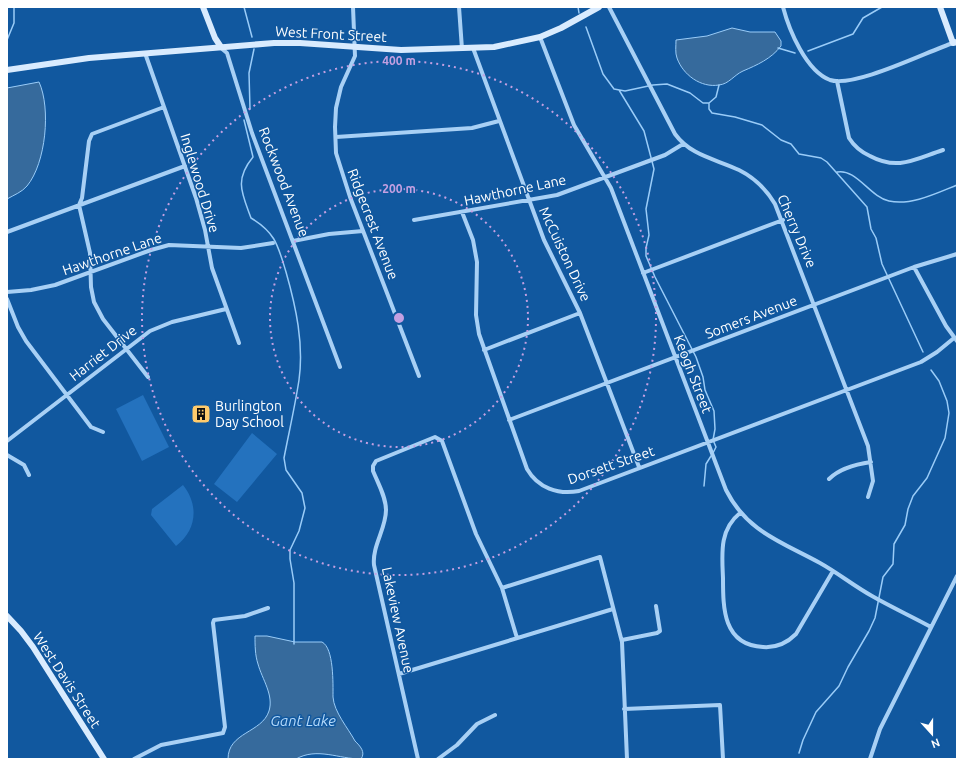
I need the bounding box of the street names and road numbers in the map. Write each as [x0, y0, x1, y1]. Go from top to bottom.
street label: West Front Street [275, 23, 388, 45]
street label: Rockwood Avenue [256, 125, 312, 239]
street label: Inglewood Drive [177, 132, 223, 234]
street label: Ridgecrest Avenue [344, 166, 402, 282]
street label: Hawthorne Lane [463, 171, 567, 209]
street label: Cherry Drive [774, 192, 820, 270]
street label: McCuiston Drive [536, 204, 594, 304]
street label: Hawthorne Lane [60, 230, 164, 278]
street label: Somers Avenue [703, 292, 799, 342]
street label: Harriet Drive [66, 322, 140, 384]
street label: Keogh Street [671, 333, 715, 416]
street label: Dorsett Street [566, 443, 657, 487]
street label: Lakeview Avenue [379, 565, 417, 675]
street label: West Davis Street [30, 629, 104, 731]

